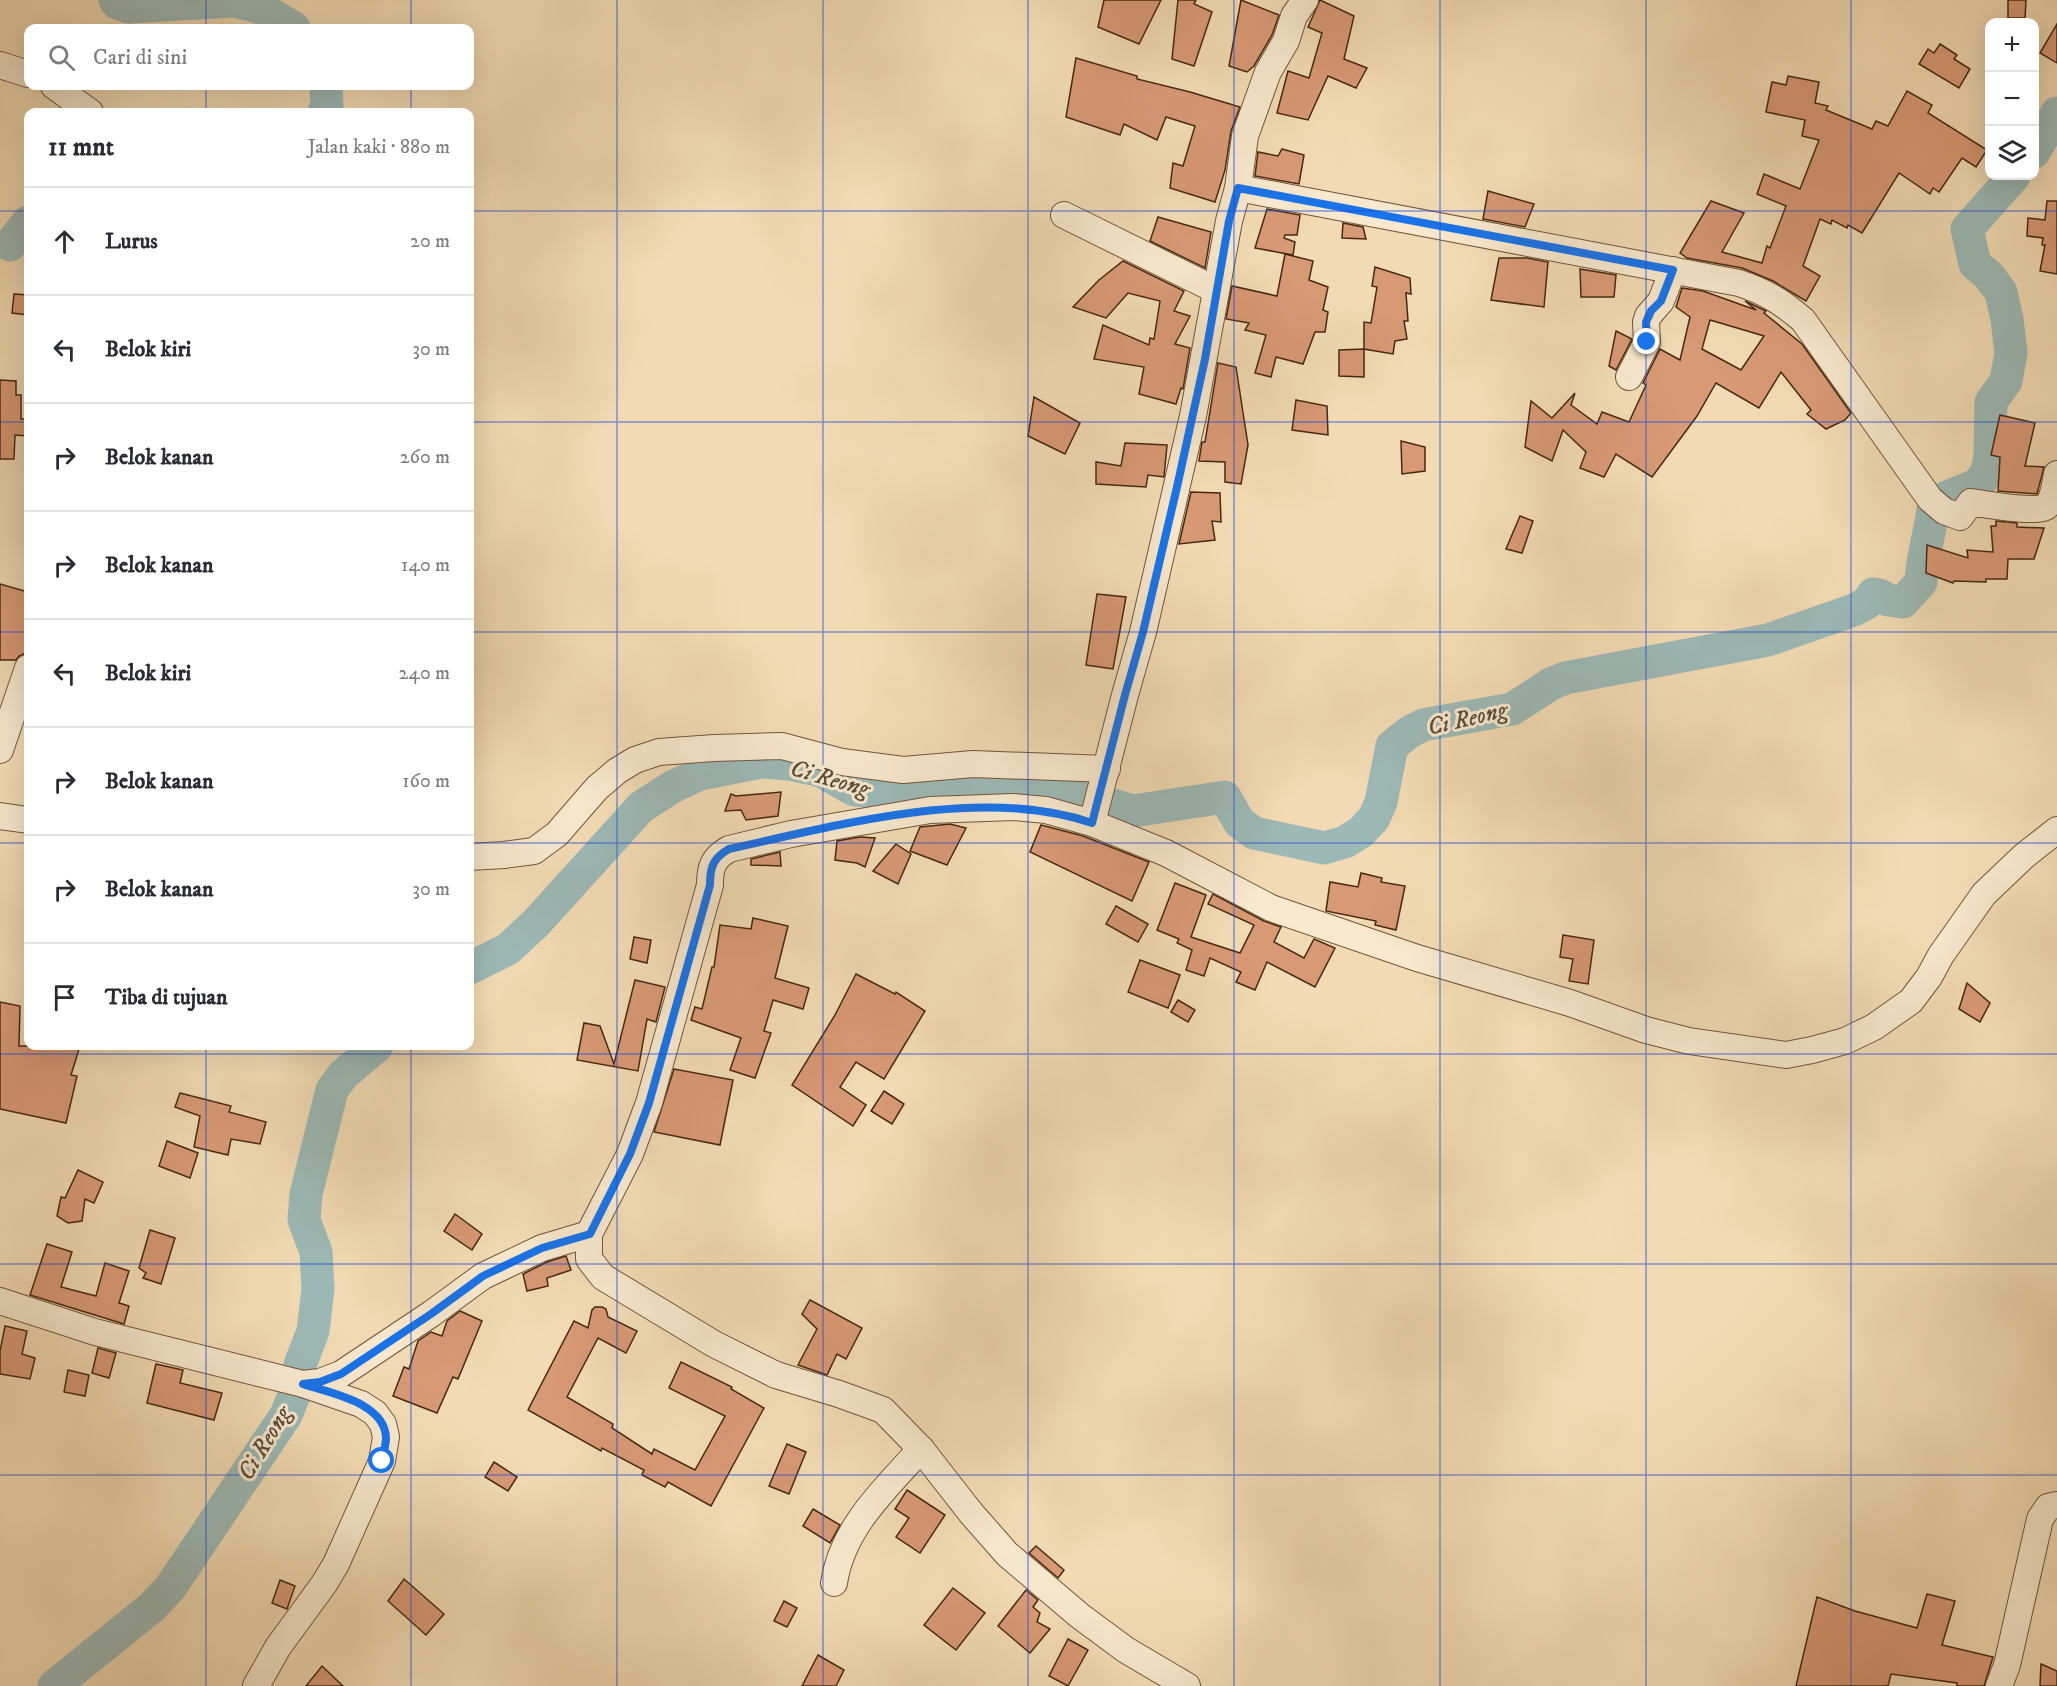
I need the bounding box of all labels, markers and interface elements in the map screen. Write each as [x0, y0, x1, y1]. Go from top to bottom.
map controls [1985, 18, 2039, 180]
button: + [1985, 18, 2039, 72]
search box [24, 24, 474, 90]
icon: search [45, 41, 78, 74]
text: Cari di sini [93, 44, 187, 71]
button: − [1985, 72, 2039, 126]
button: layers [1985, 126, 2039, 180]
text: 11 mnt [48, 131, 114, 164]
text: Jalan kaki · 880 m [308, 135, 450, 160]
icon: ahead [48, 225, 81, 258]
text: Lurus [105, 228, 158, 255]
text: 20 m [410, 229, 450, 254]
route end [1633, 328, 1659, 354]
icon: left [48, 333, 81, 366]
text: Belok kiri [105, 336, 191, 363]
text: 30 m [412, 337, 450, 362]
icon: right [48, 441, 81, 474]
text: Belok kanan [105, 444, 213, 471]
text: 260 m [400, 445, 450, 470]
icon: right [48, 549, 81, 582]
text: Belok kanan [105, 552, 213, 579]
text: 140 m [401, 553, 450, 578]
icon: left [48, 657, 81, 690]
text: Belok kiri [105, 660, 191, 687]
text: 240 m [399, 661, 450, 686]
water label: Ci Reong [1424, 695, 1512, 743]
water label: Ci Reong [787, 753, 875, 805]
icon: right [48, 765, 81, 798]
text: Belok kanan [105, 768, 213, 795]
text: 160 m [402, 769, 450, 794]
icon: right [48, 873, 81, 906]
text: Belok kanan [105, 876, 213, 903]
text: 30 m [412, 877, 450, 902]
icon: arrive [48, 981, 81, 1014]
text: Tiba di tujuan [105, 984, 227, 1011]
water label: Ci Reong [231, 1399, 300, 1486]
route start [368, 1447, 394, 1473]

